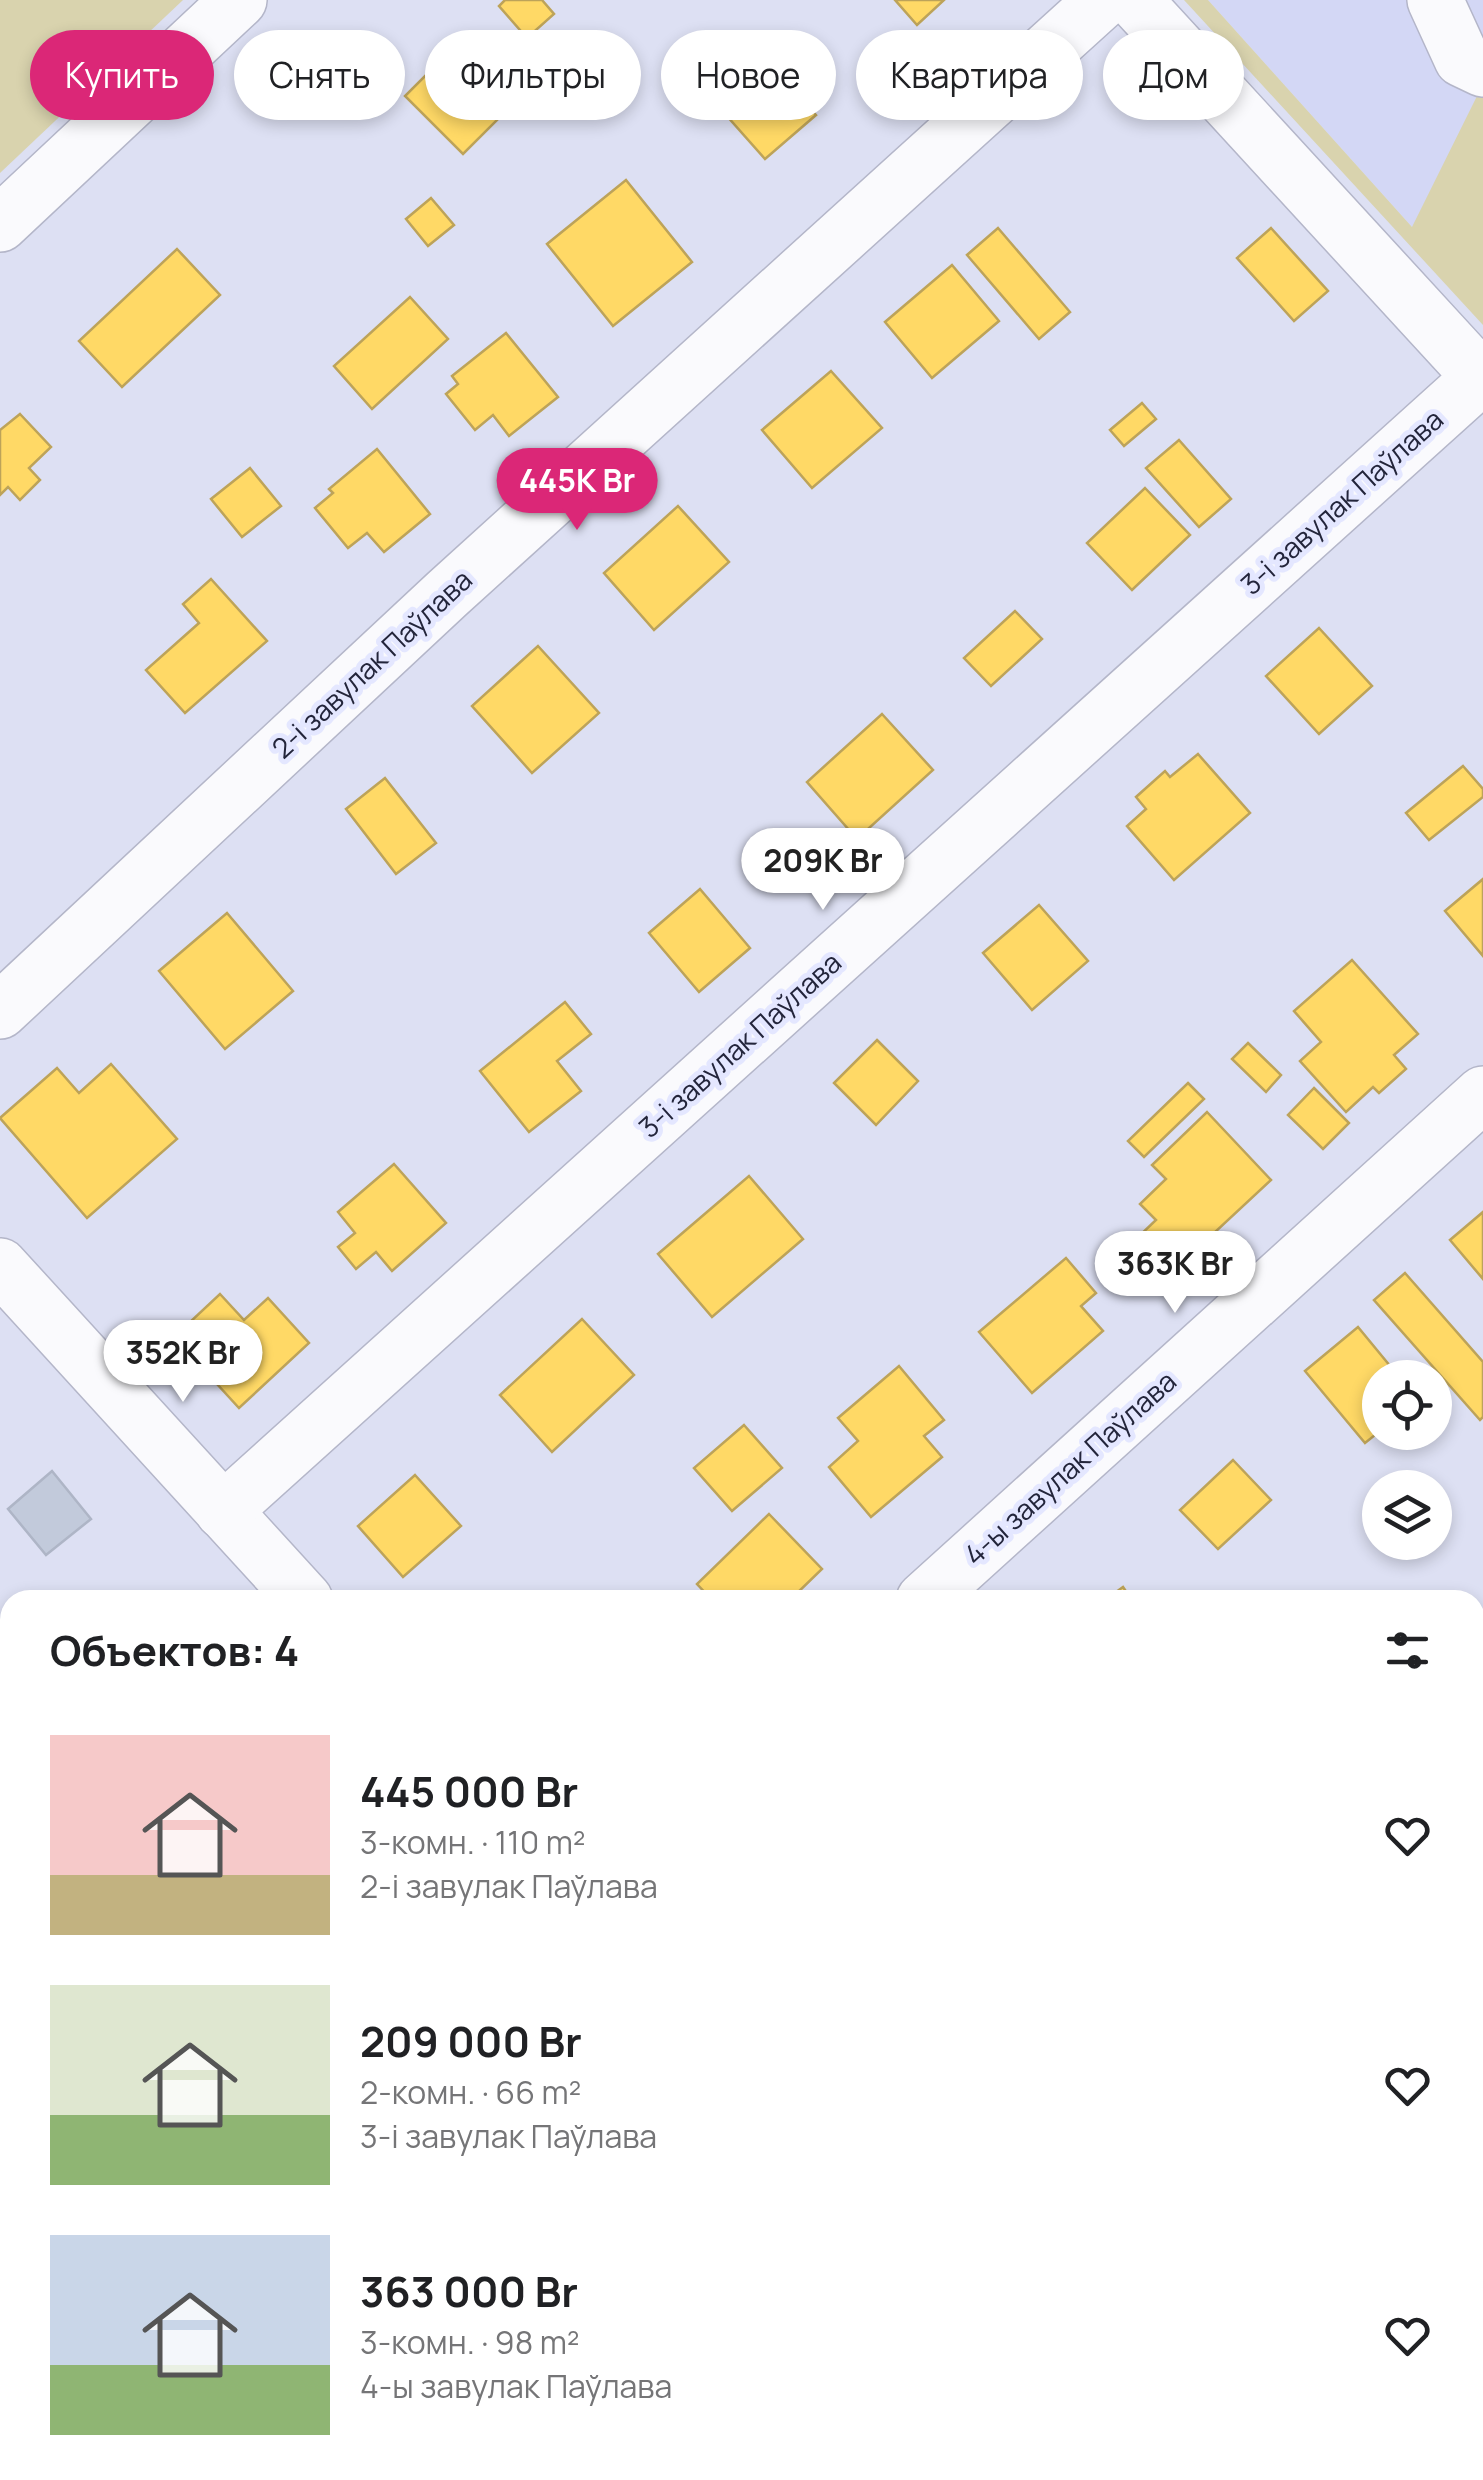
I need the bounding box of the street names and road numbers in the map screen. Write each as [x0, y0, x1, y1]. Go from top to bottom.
street label: 3-і завулак Паўлава [1232, 400, 1451, 602]
street label: 2-і завулак Паўлава [263, 561, 480, 766]
street label: 3-і завулак Паўлава [630, 943, 849, 1145]
street label: 4-ы завулак Паўлава [955, 1362, 1184, 1573]

